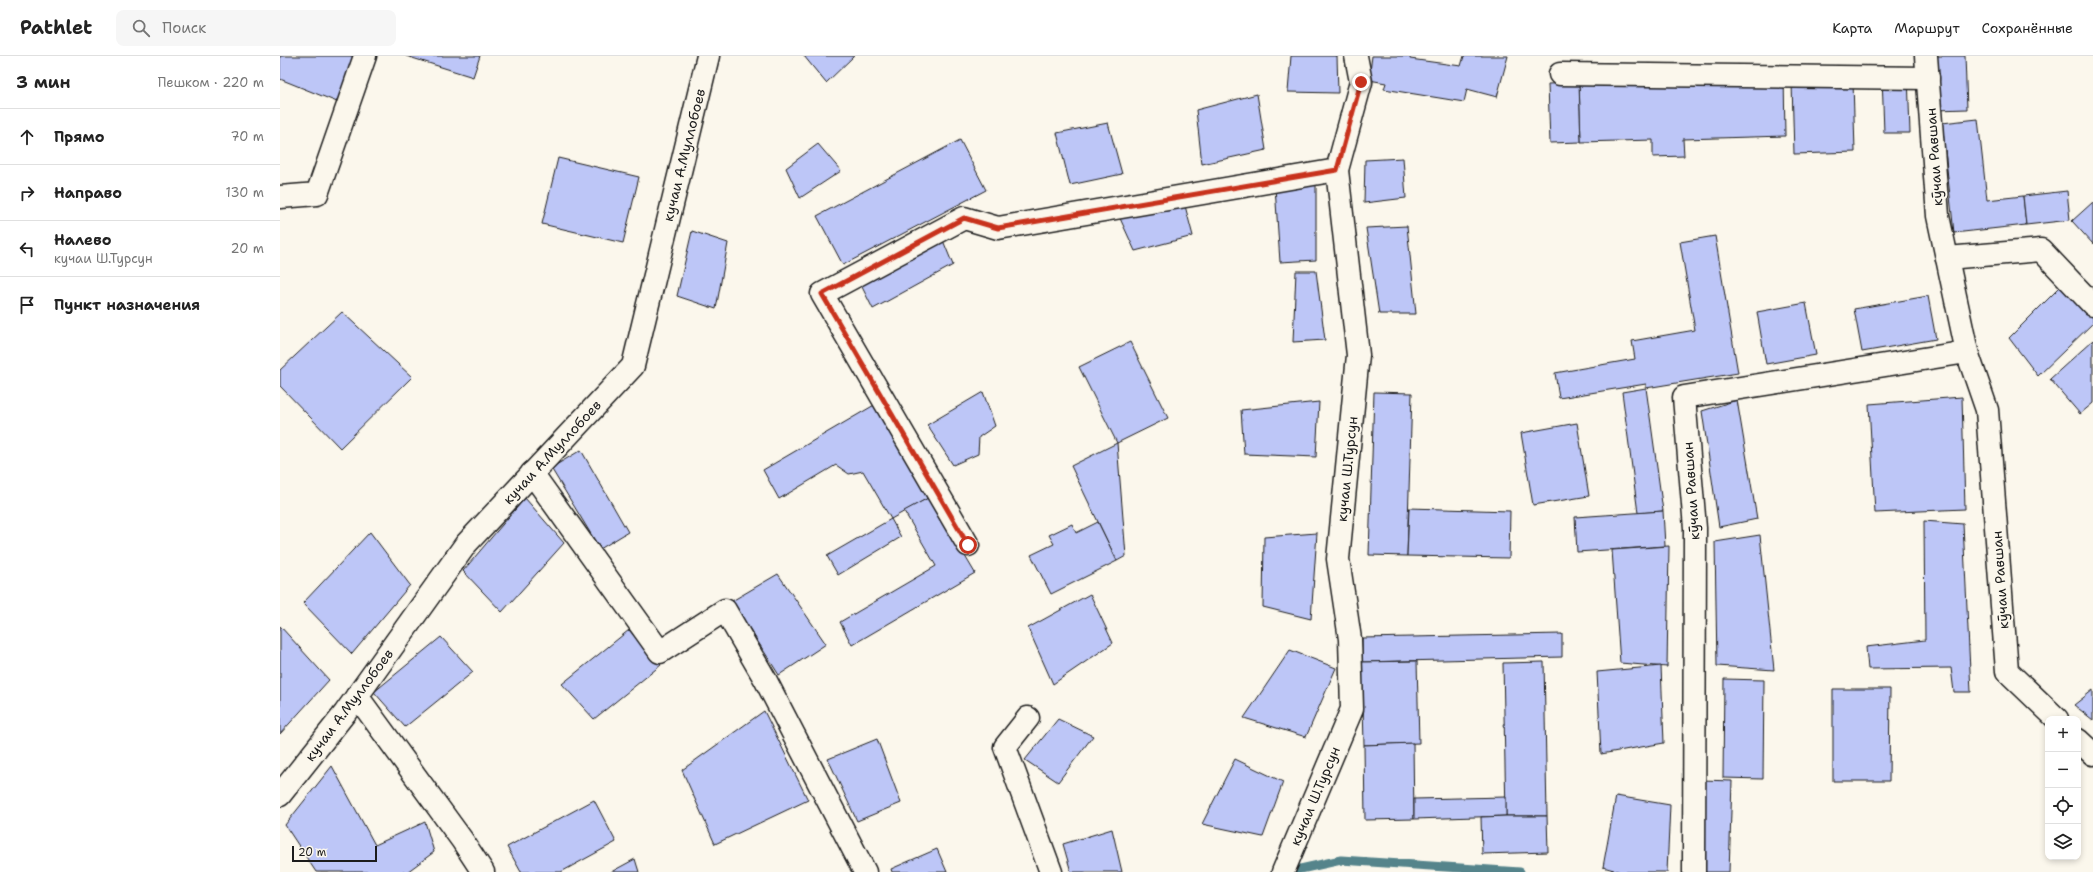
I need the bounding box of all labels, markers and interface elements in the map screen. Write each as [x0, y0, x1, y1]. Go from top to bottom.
search box [116, 10, 396, 46]
text: Pathlet [20, 15, 92, 40]
icon: search [130, 17, 152, 39]
text: Поиск [162, 18, 206, 38]
text: Карта [1832, 19, 1872, 37]
text: Маршрут [1894, 19, 1960, 37]
text: Сохранённые [1982, 19, 2073, 37]
text: 3 мин [16, 71, 71, 93]
route end [1352, 73, 1370, 91]
text: Пешком · 220 m [158, 74, 264, 91]
street label: кучаи А.Муллобоев [659, 87, 709, 223]
street label: кӯчаи Равшан [1922, 107, 1946, 207]
icon: ahead [16, 126, 38, 148]
text: Прямо [54, 127, 104, 147]
text: 70 m [230, 128, 264, 145]
icon: right [16, 182, 38, 204]
text: Направо [54, 183, 122, 203]
text: 130 m [226, 184, 264, 201]
text: Налево [54, 230, 112, 250]
icon: left [16, 238, 38, 260]
text: 20 m [231, 240, 264, 257]
text: кучаи Ш.Турсун [54, 250, 153, 267]
icon: arrive [16, 294, 38, 316]
text: Пункт назначения [54, 295, 200, 315]
street label: кучаи А.Муллобоев [499, 396, 605, 508]
street label: кучаи Ш.Турсун [1333, 415, 1361, 523]
street label: кӯчаи Равшан [1679, 441, 1703, 541]
street label: кӯчаи Равшан [1988, 530, 2012, 630]
route start [959, 536, 977, 554]
street label: кучаи А.Муллобоев [301, 645, 397, 765]
map controls [2045, 716, 2081, 860]
button: + [2045, 716, 2081, 752]
street label: кучаи Ш.Турсун [1286, 744, 1344, 848]
button: − [2045, 752, 2081, 788]
button: locate [2045, 788, 2081, 824]
button: layers [2045, 824, 2081, 860]
scale bar [292, 844, 377, 863]
text: 20 m [298, 845, 326, 860]

